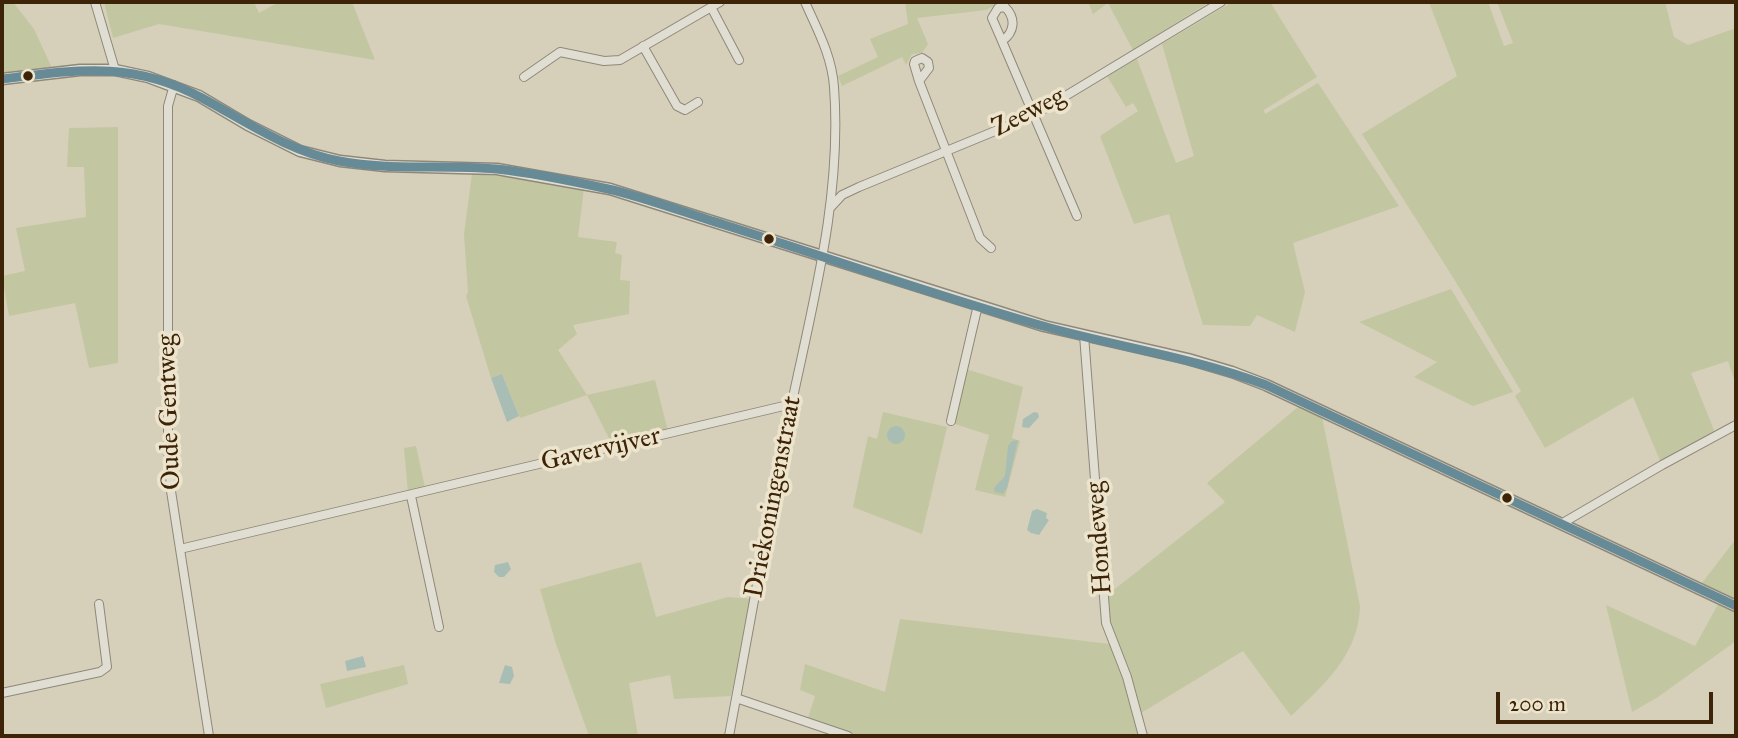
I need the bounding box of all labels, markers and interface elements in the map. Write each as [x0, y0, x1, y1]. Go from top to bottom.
unlabelled marker [21, 69, 35, 83]
street label: Zeeweg [987, 81, 1071, 145]
unlabelled marker [762, 232, 776, 246]
street label: Oude Gentweg [152, 334, 188, 490]
street label: Driekoningenstraat [739, 393, 809, 601]
street label: Gavervijver [538, 421, 664, 479]
street label: Hondeweg [1080, 480, 1120, 596]
unlabelled marker [1500, 491, 1514, 505]
scale bar [1500, 678, 1717, 722]
text: 200 m [1509, 691, 1566, 717]

